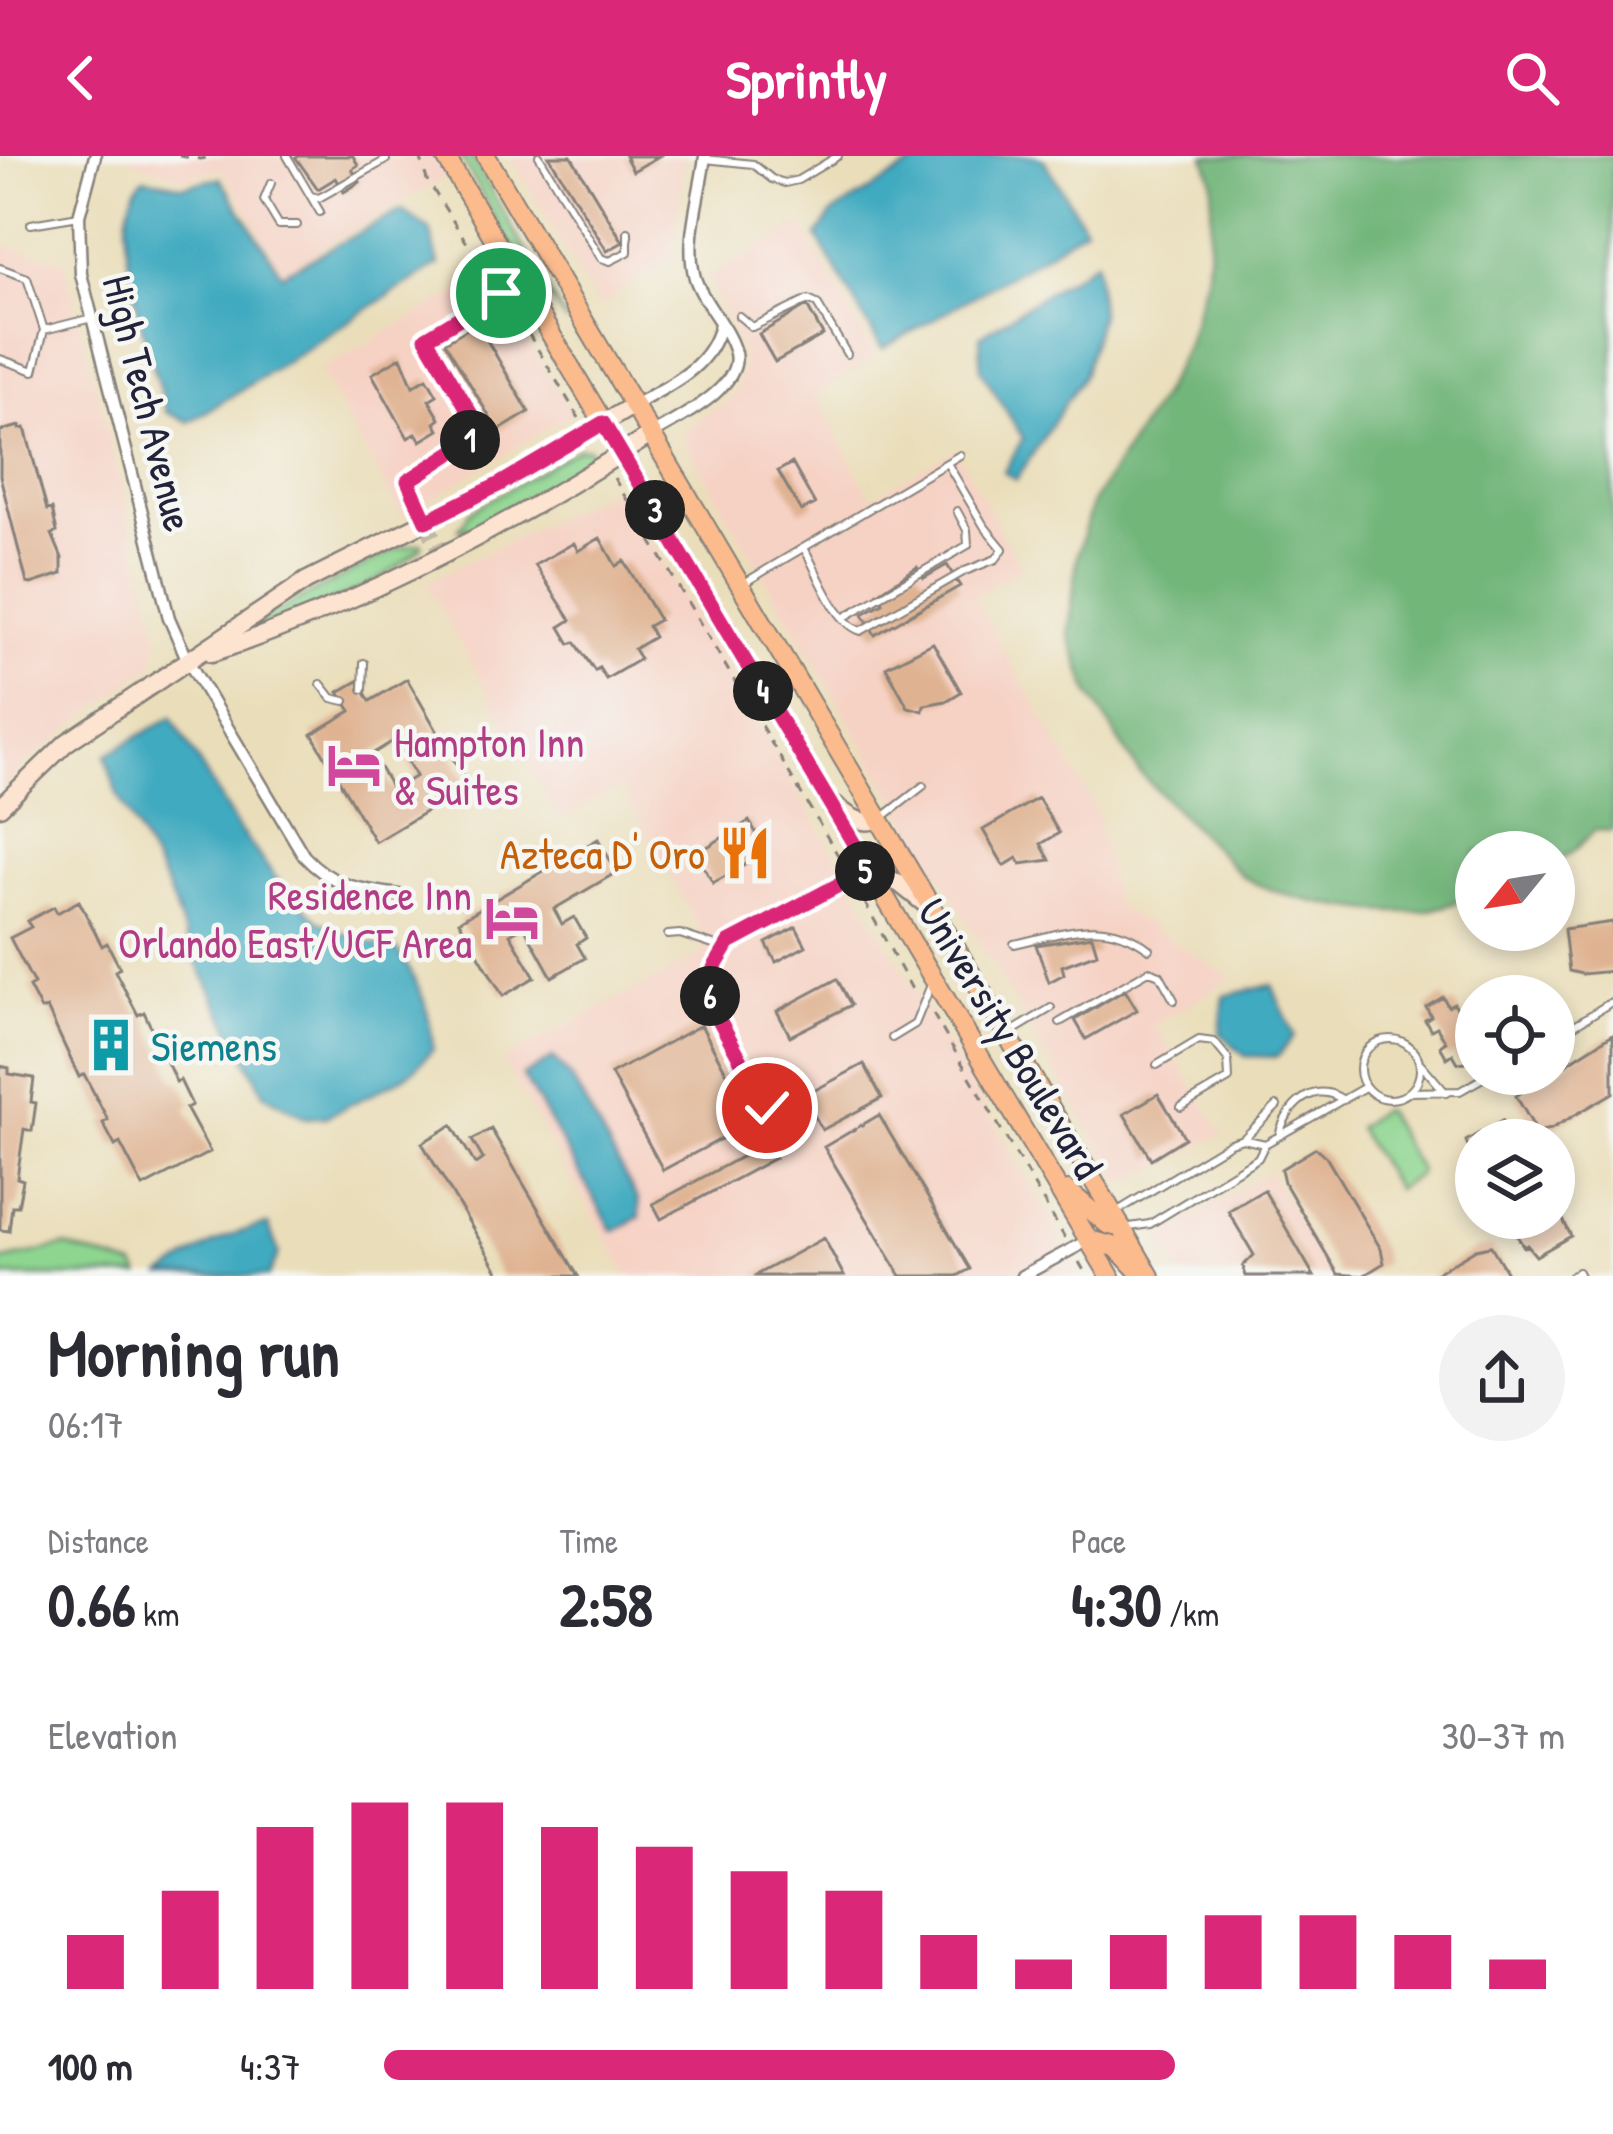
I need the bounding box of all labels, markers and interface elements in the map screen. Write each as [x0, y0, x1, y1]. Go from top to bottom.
text: Sprintly [726, 42, 887, 115]
icon: back [48, 45, 114, 111]
icon: search [1499, 45, 1565, 111]
pin [450, 242, 552, 344]
icon: arrive [468, 260, 534, 326]
street label: High Tech Avenue [90, 269, 208, 537]
pin: 1 [440, 410, 500, 470]
text: 1 [464, 418, 476, 462]
pin: 3 [625, 480, 685, 540]
text: 3 [648, 488, 662, 532]
pin: 4 [733, 661, 793, 721]
text: 4 [757, 669, 769, 713]
place label: Hampton Inn & Suites [394, 713, 585, 818]
hotel icon: Hampton Inn & Suites [325, 736, 383, 794]
restaurant icon: Azteca D' Oro [716, 824, 774, 882]
place label: Azteca D' Oro [500, 825, 705, 882]
north arrow [1455, 831, 1575, 951]
map controls [1455, 831, 1575, 1239]
pin: 5 [835, 841, 895, 901]
text: 5 [858, 849, 872, 893]
place label: Residence Inn Orlando East/UCF Area [118, 866, 472, 971]
street label: University Boulevard [905, 887, 1117, 1189]
hotel icon: Residence Inn Orlando East/UCF Area [483, 889, 541, 947]
pin: 6 [680, 966, 740, 1026]
text: 6 [703, 974, 717, 1018]
button: locate [1455, 975, 1575, 1095]
building icon: Siemens [82, 1016, 140, 1074]
place label: Siemens [151, 1017, 277, 1074]
pin [716, 1057, 818, 1159]
icon: check [734, 1075, 800, 1141]
button: layers [1455, 1119, 1575, 1239]
text: Morning run [48, 1307, 340, 1397]
button: share [1439, 1315, 1565, 1441]
text: 06:17 [48, 1397, 124, 1450]
text: Distance [48, 1519, 149, 1563]
text: Time [560, 1519, 618, 1563]
text: Pace [1071, 1519, 1126, 1563]
text: 0.66 [48, 1563, 136, 1645]
text: 2:58 [560, 1563, 653, 1645]
text: 4:30 [1071, 1563, 1162, 1645]
text: km [136, 1592, 179, 1636]
text: /km [1162, 1592, 1219, 1636]
text: Elevation [48, 1708, 178, 1761]
text: 30–37 m [1441, 1708, 1565, 1761]
text: 100 m [48, 2039, 133, 2092]
text: 4:37 [240, 2039, 300, 2092]

